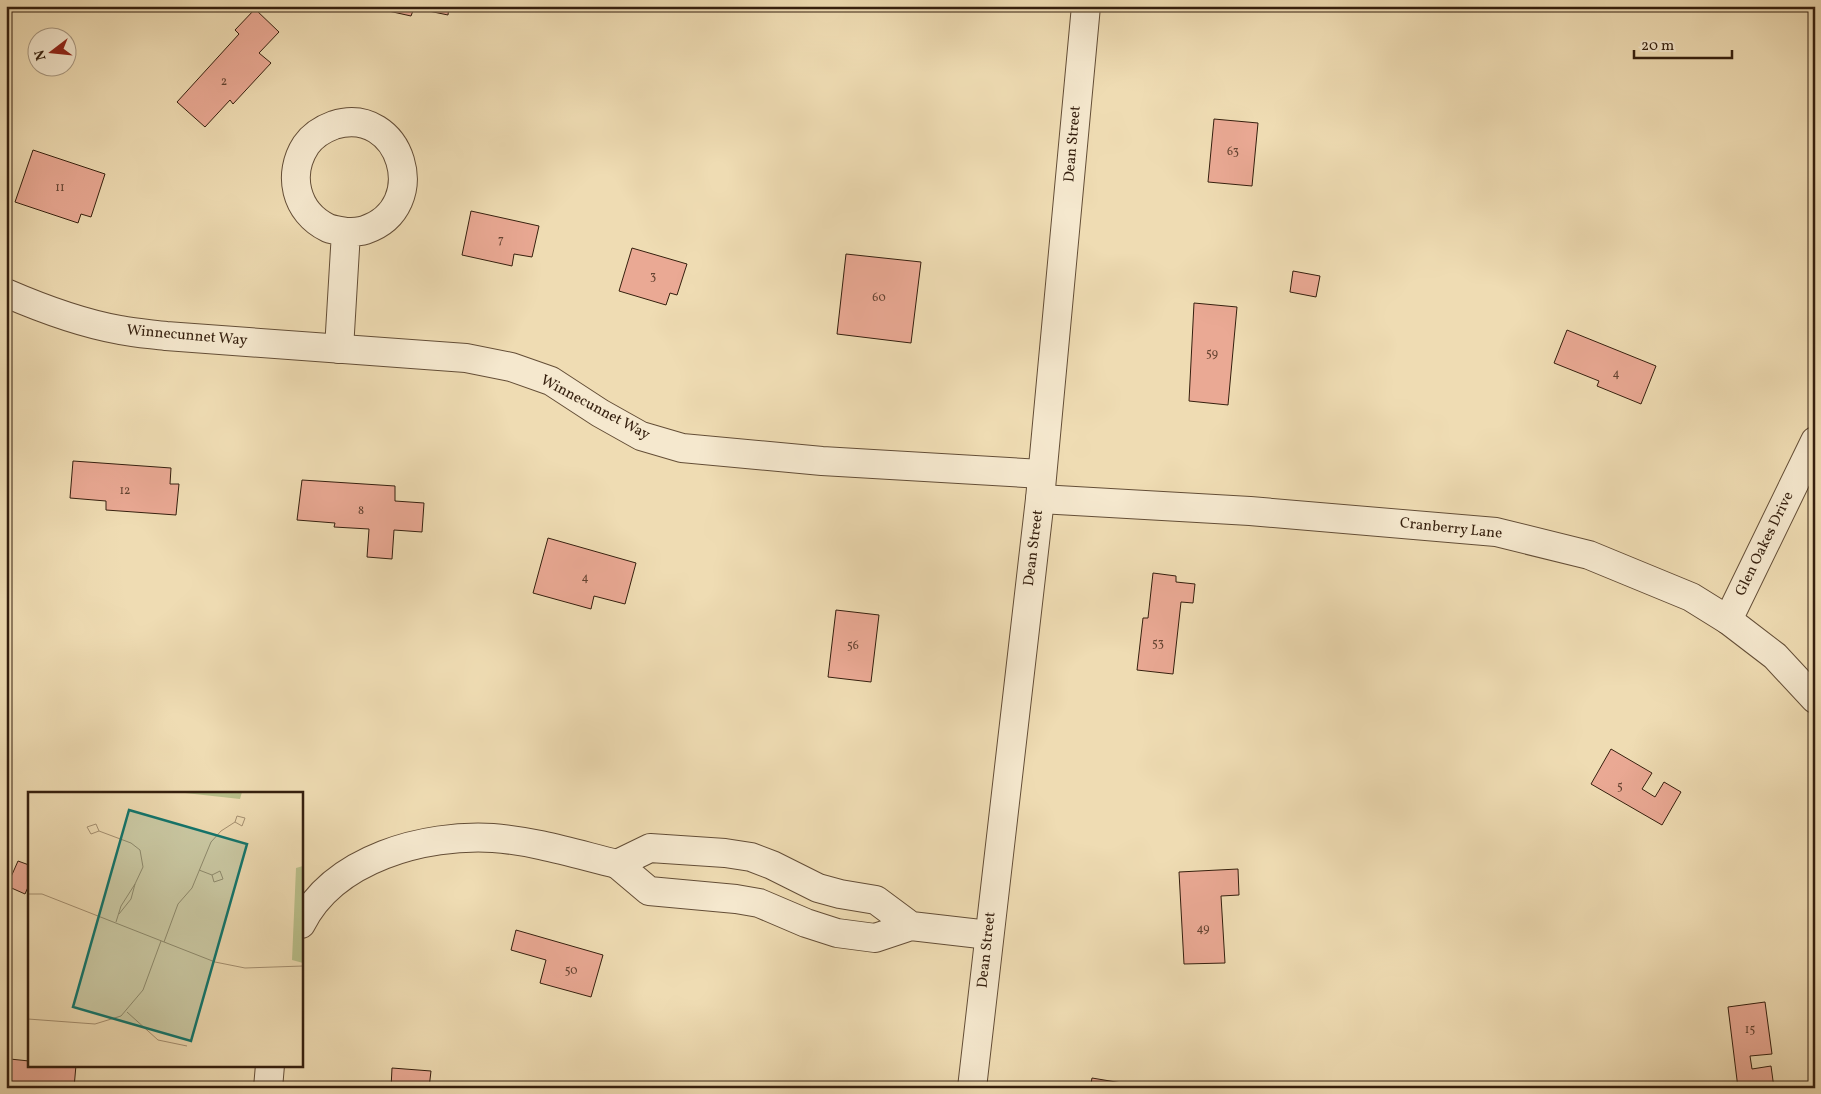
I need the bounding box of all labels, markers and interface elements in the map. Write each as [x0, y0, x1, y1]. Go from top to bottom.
north arrow [28, 28, 78, 78]
scale bar [1634, 28, 1731, 60]
text: 20 m [1641, 36, 1674, 57]
text: N [30, 48, 51, 63]
house number: 2 [221, 74, 227, 90]
street label: Dean Street [1059, 105, 1087, 183]
house number: 63 [1227, 144, 1239, 160]
house number: 11 [55, 180, 65, 196]
house number: 7 [498, 232, 504, 248]
house number: 3 [650, 269, 656, 285]
house number: 60 [872, 290, 886, 306]
street label: Winnecunnet Way [126, 320, 248, 352]
house number: 59 [1206, 346, 1218, 362]
house number: 4 [1612, 366, 1620, 382]
street label: Winnecunnet Way [537, 370, 653, 446]
house number: 12 [119, 483, 131, 499]
street label: Glen Oakes Drive [1731, 488, 1799, 600]
house number: 8 [358, 503, 364, 519]
street label: Dean Street [1019, 509, 1049, 587]
street label: Cranberry Lane [1399, 513, 1503, 545]
house number: 4 [581, 570, 589, 586]
house number: 53 [1152, 636, 1164, 652]
house number: 56 [847, 638, 859, 654]
house number: 5 [1617, 779, 1623, 795]
inset map [28, 792, 302, 1066]
street label: Dean Street [973, 911, 1001, 989]
house number: 49 [1196, 921, 1210, 937]
house number: 50 [565, 963, 577, 979]
house number: 15 [1745, 1022, 1755, 1038]

